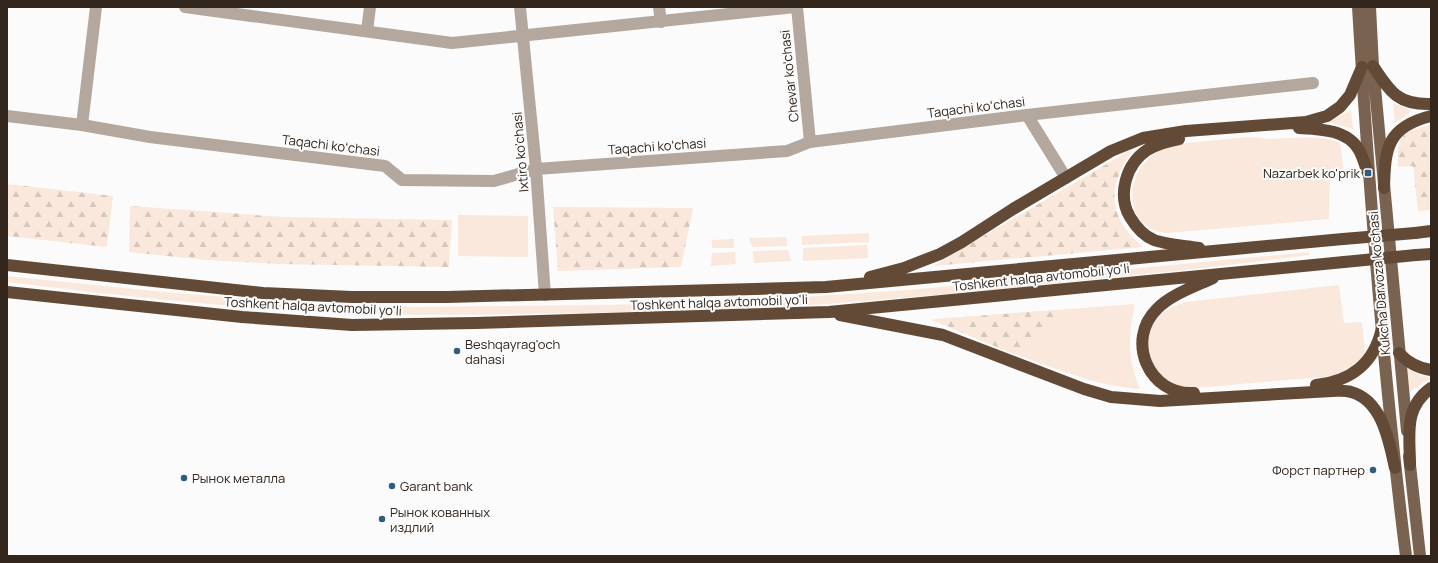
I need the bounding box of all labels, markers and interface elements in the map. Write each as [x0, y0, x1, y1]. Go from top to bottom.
street label: Chevar ko'chasi [775, 29, 803, 123]
street label: Taqachi koʻchasi [926, 92, 1026, 122]
street label: Ixtiro ko'chasi [508, 111, 532, 193]
street label: Taqachi koʻchasi [281, 130, 381, 160]
street label: Taqachi koʻchasi [607, 134, 707, 158]
place label: Nazarbek ko'prik [1263, 164, 1361, 182]
marker: Nazarbek ko'prik [1363, 168, 1373, 178]
street label: Kukcha Darvoza ko'chasi [1364, 210, 1394, 356]
street label: Toshkent halqa avtomobil yo'li [952, 259, 1130, 295]
street label: Toshkent halqa avtomobil yo'li [630, 290, 808, 314]
street label: Toshkent halqa avtomobil yo'li [224, 292, 402, 320]
place label: Beshqayrag'och dahasi [465, 335, 560, 368]
marker: Beshqayrag'och dahasi [452, 346, 462, 356]
place label: Форст партнер [1272, 461, 1365, 479]
marker: Форст партнер [1368, 465, 1378, 475]
place label: Рынок металла [192, 469, 285, 487]
marker: Рынок металла [179, 473, 189, 483]
place label: Garant bank [400, 477, 473, 495]
marker: Garant bank [387, 481, 397, 491]
place label: Рынок кованных издлий [390, 503, 490, 536]
marker: Рынок кованных издлий [377, 514, 387, 524]

